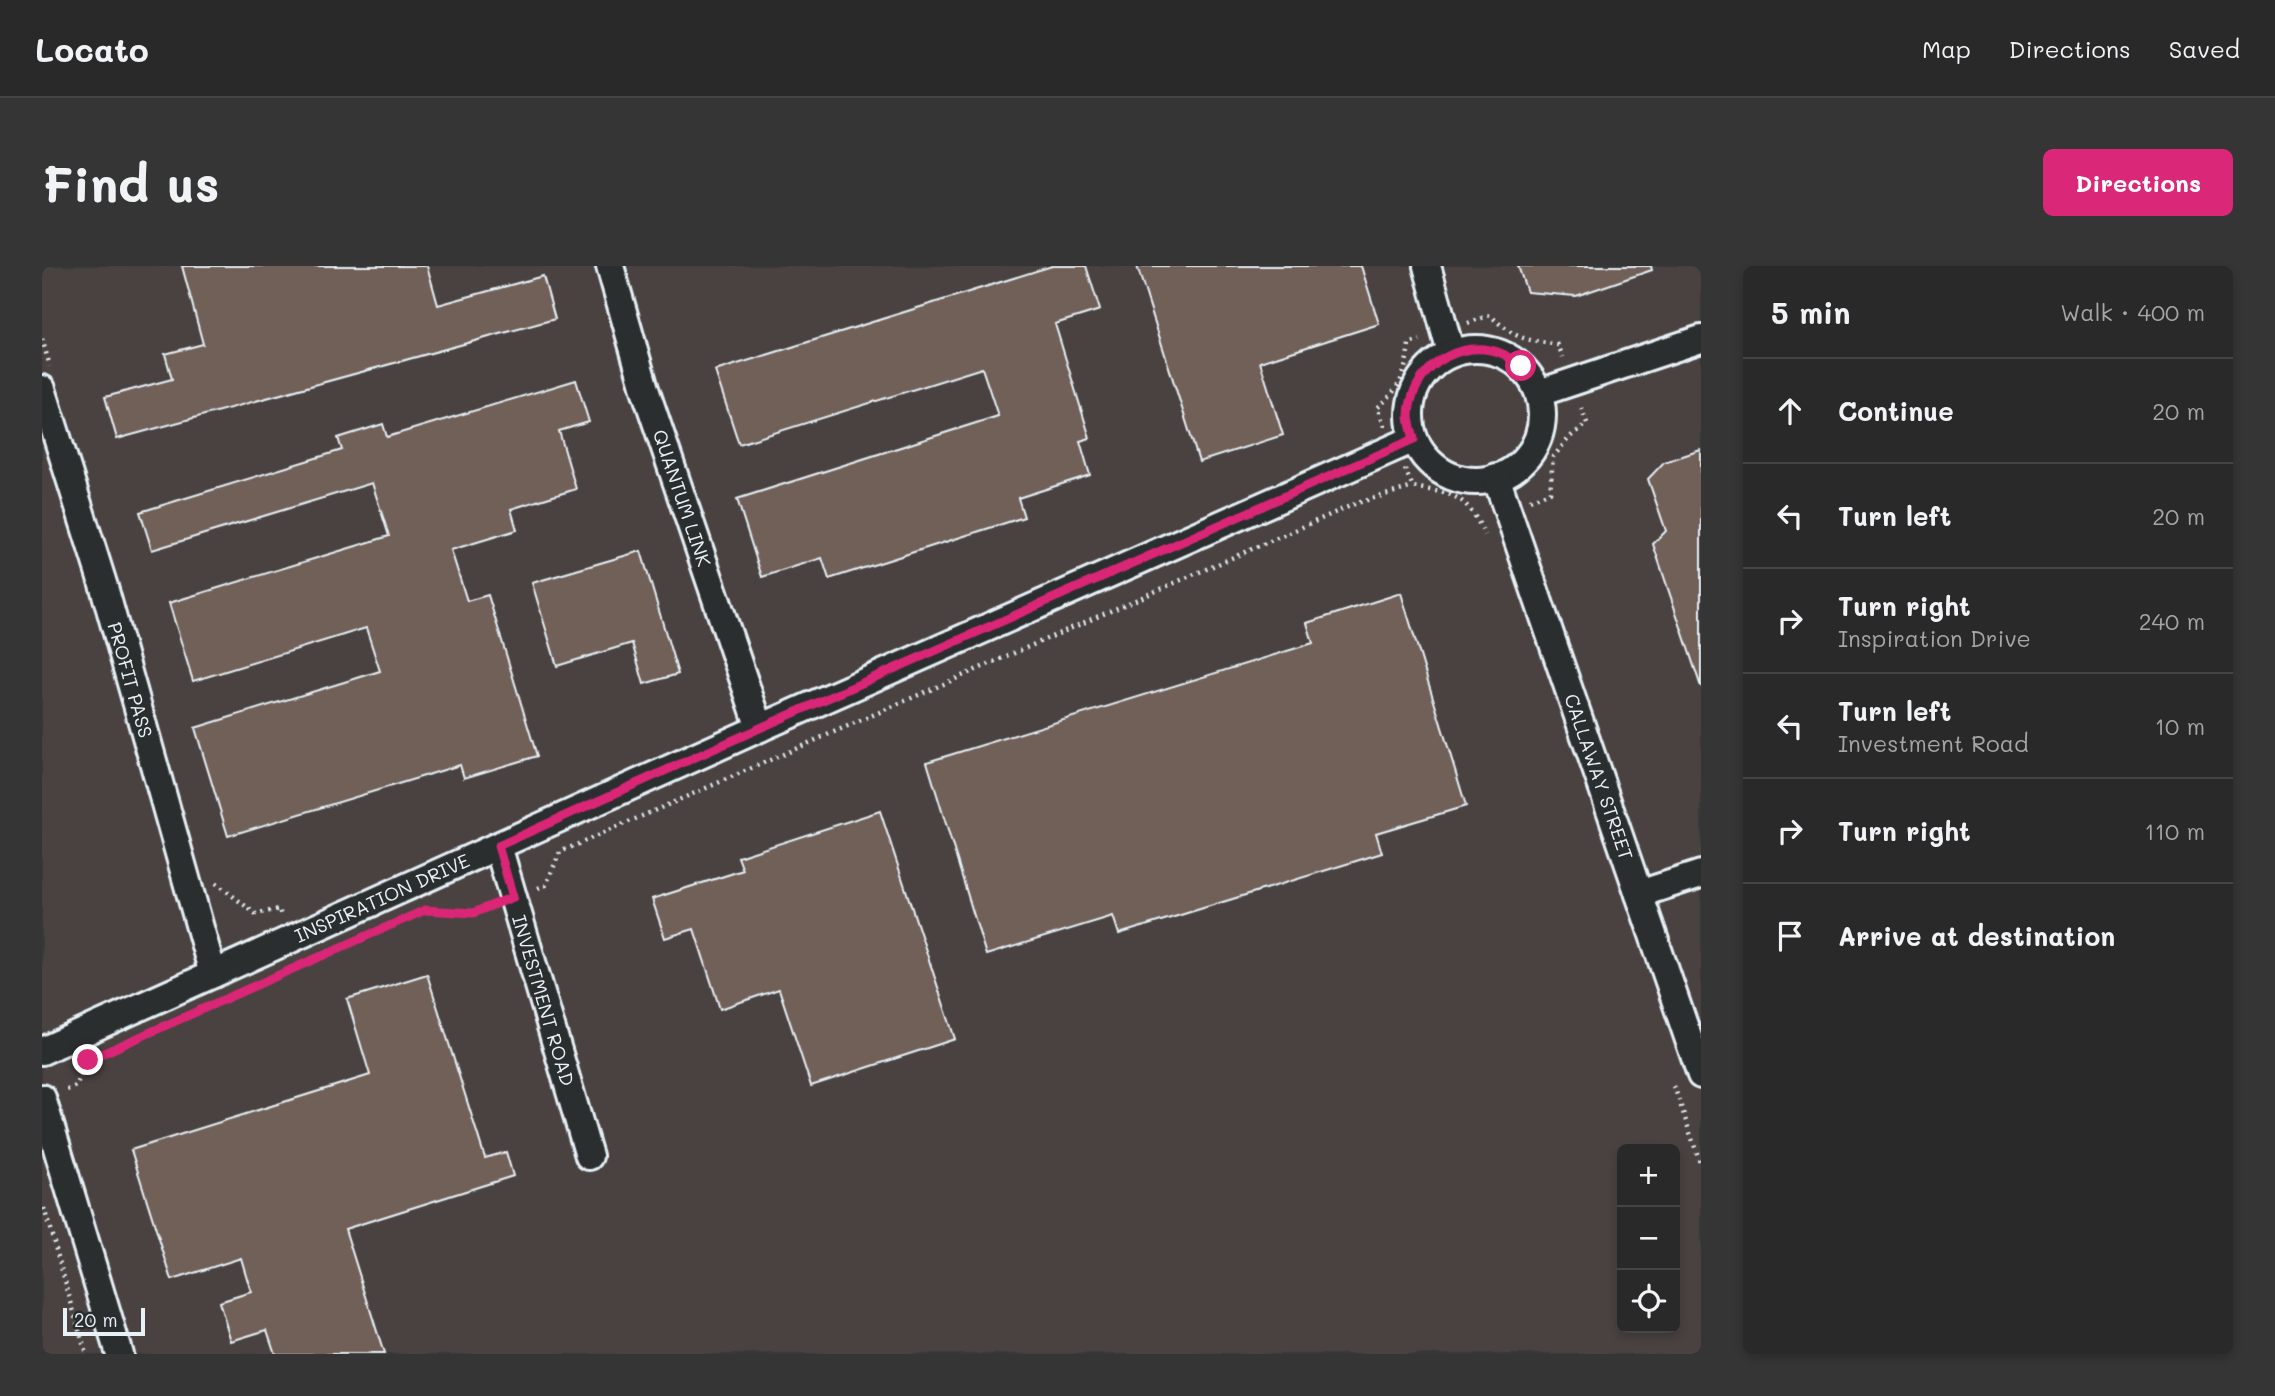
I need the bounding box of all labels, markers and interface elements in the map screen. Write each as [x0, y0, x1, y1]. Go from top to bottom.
text: Locato [35, 27, 149, 70]
text: Map [1922, 33, 1971, 64]
text: Directions [2009, 33, 2131, 64]
text: Saved [2169, 33, 2240, 64]
button: Directions [2043, 149, 2233, 216]
text: Find us [42, 151, 220, 214]
text: 5 min [1771, 292, 1851, 332]
text: Walk · 400 m [2060, 297, 2205, 327]
route start [1505, 350, 1536, 381]
icon: ahead [1771, 392, 1809, 430]
text: Continue [1838, 394, 1954, 428]
text: 20 m [2152, 396, 2205, 426]
street label: QUANTUM LINK [648, 426, 717, 570]
icon: left [1771, 497, 1809, 535]
text: Turn left [1838, 499, 1951, 533]
text: 20 m [2152, 501, 2205, 531]
text: Turn right [1838, 589, 1971, 623]
icon: right [1771, 602, 1809, 640]
text: 240 m [2139, 606, 2205, 636]
street label: PROFIT PASS [102, 619, 159, 741]
text: Inspiration Drive [1838, 623, 2031, 653]
street label: CALLAWAY STREET [1559, 690, 1639, 863]
text: Turn left [1838, 694, 1951, 728]
icon: left [1771, 707, 1809, 745]
text: 10 m [2155, 711, 2205, 741]
text: Investment Road [1838, 728, 2029, 758]
icon: right [1771, 812, 1809, 850]
text: Turn right [1838, 814, 1971, 848]
text: 110 m [2145, 816, 2205, 846]
street label: INSPIRATION DRIVE [291, 847, 473, 948]
street label: INVESTMENT ROAD [507, 912, 581, 1089]
icon: arrive [1771, 917, 1809, 955]
text: Arrive at destination [1838, 919, 2115, 953]
route end [72, 1044, 103, 1075]
map controls [1617, 1144, 1680, 1333]
button: + [1617, 1144, 1680, 1207]
button: − [1617, 1207, 1680, 1270]
button: locate [1617, 1270, 1680, 1333]
scale bar [63, 1305, 145, 1337]
text: 20 m [74, 1307, 118, 1332]

